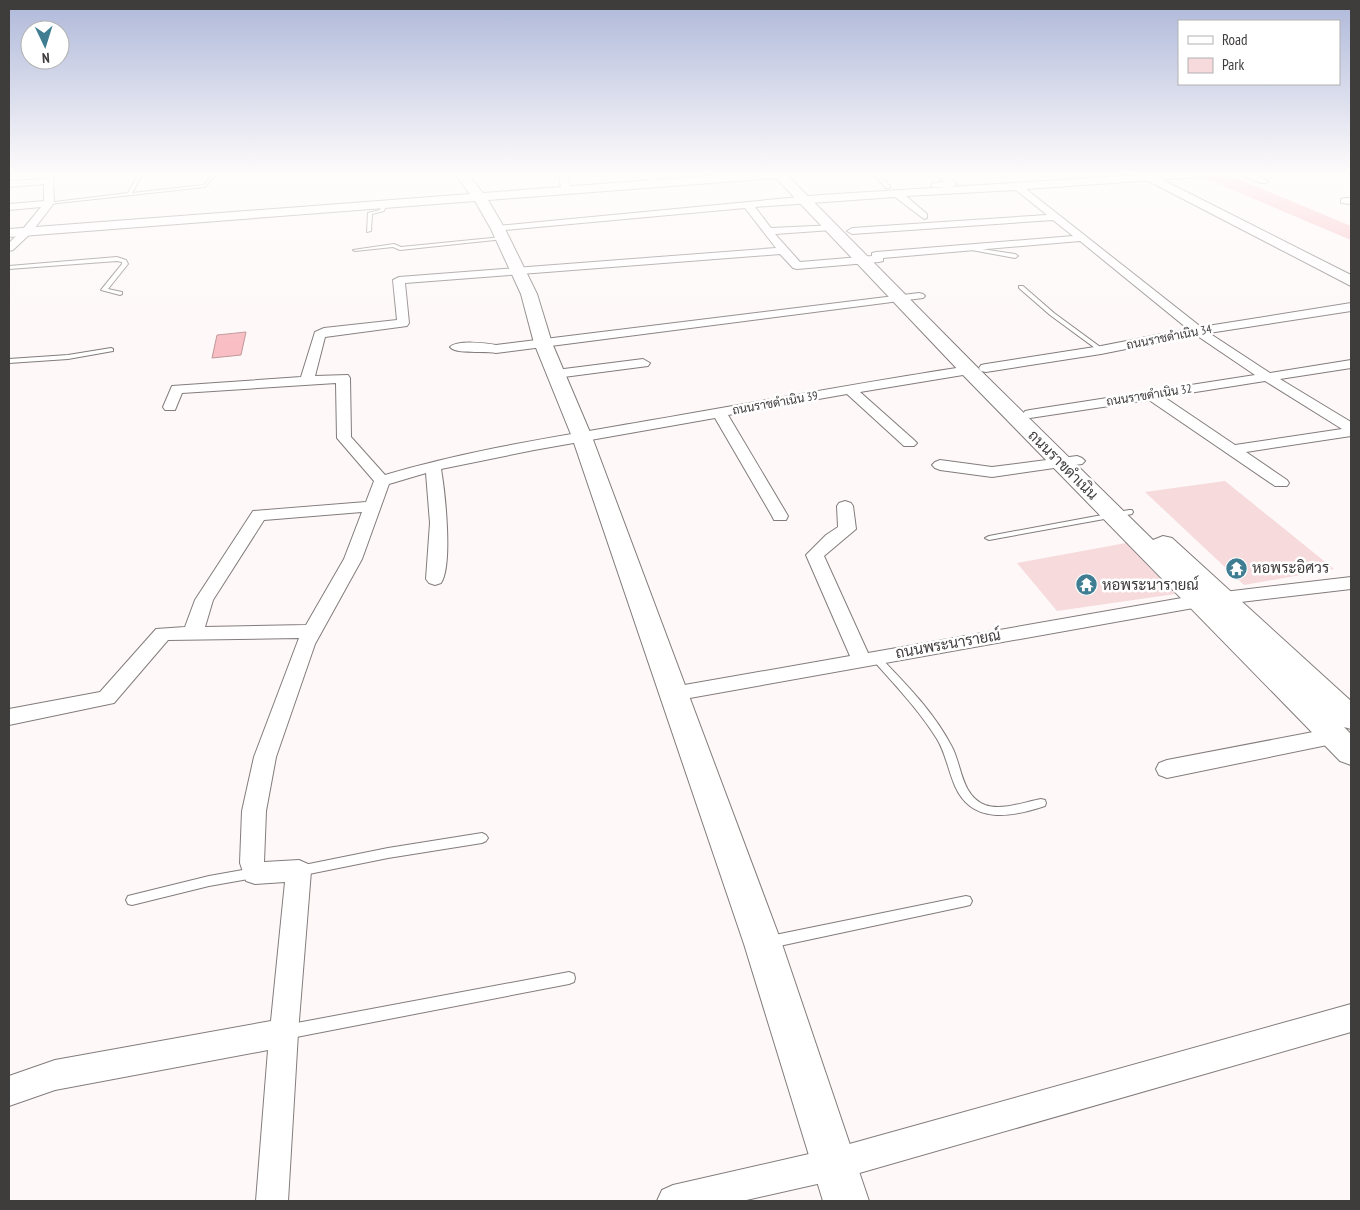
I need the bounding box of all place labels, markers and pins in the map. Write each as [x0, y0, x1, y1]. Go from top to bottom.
temple icon: หอพระอิศวร [1224, 556, 1248, 580]
place label: หอพระอิศวร [1252, 558, 1329, 577]
temple icon: หอพระนารายณ์ [1074, 573, 1098, 597]
place label: หอพระนารายณ์ [1102, 575, 1199, 594]

